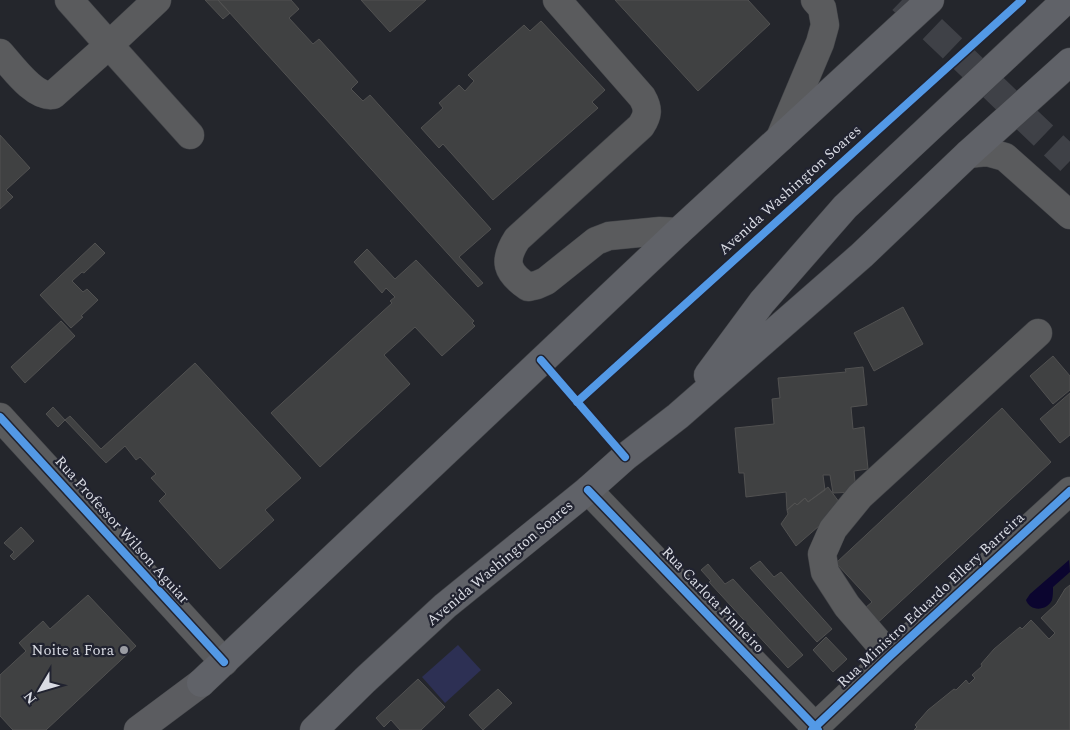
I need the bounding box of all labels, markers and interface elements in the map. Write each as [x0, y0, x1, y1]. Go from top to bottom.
street label: Avenida Washington Soares [713, 119, 867, 261]
street label: Rua Professor Wilson Aguiar [49, 451, 195, 609]
street label: Avenida Washington Soares [421, 495, 579, 631]
street label: Rua Ministro Eduardo Ellery Barreira [832, 506, 1030, 693]
street label: Rua Carlota Pinheiro [656, 542, 770, 658]
place label: Noite a Fora [32, 639, 115, 662]
marker: Noite a Fora [118, 644, 130, 656]
north arrow [15, 665, 65, 715]
text: N [18, 687, 42, 709]

